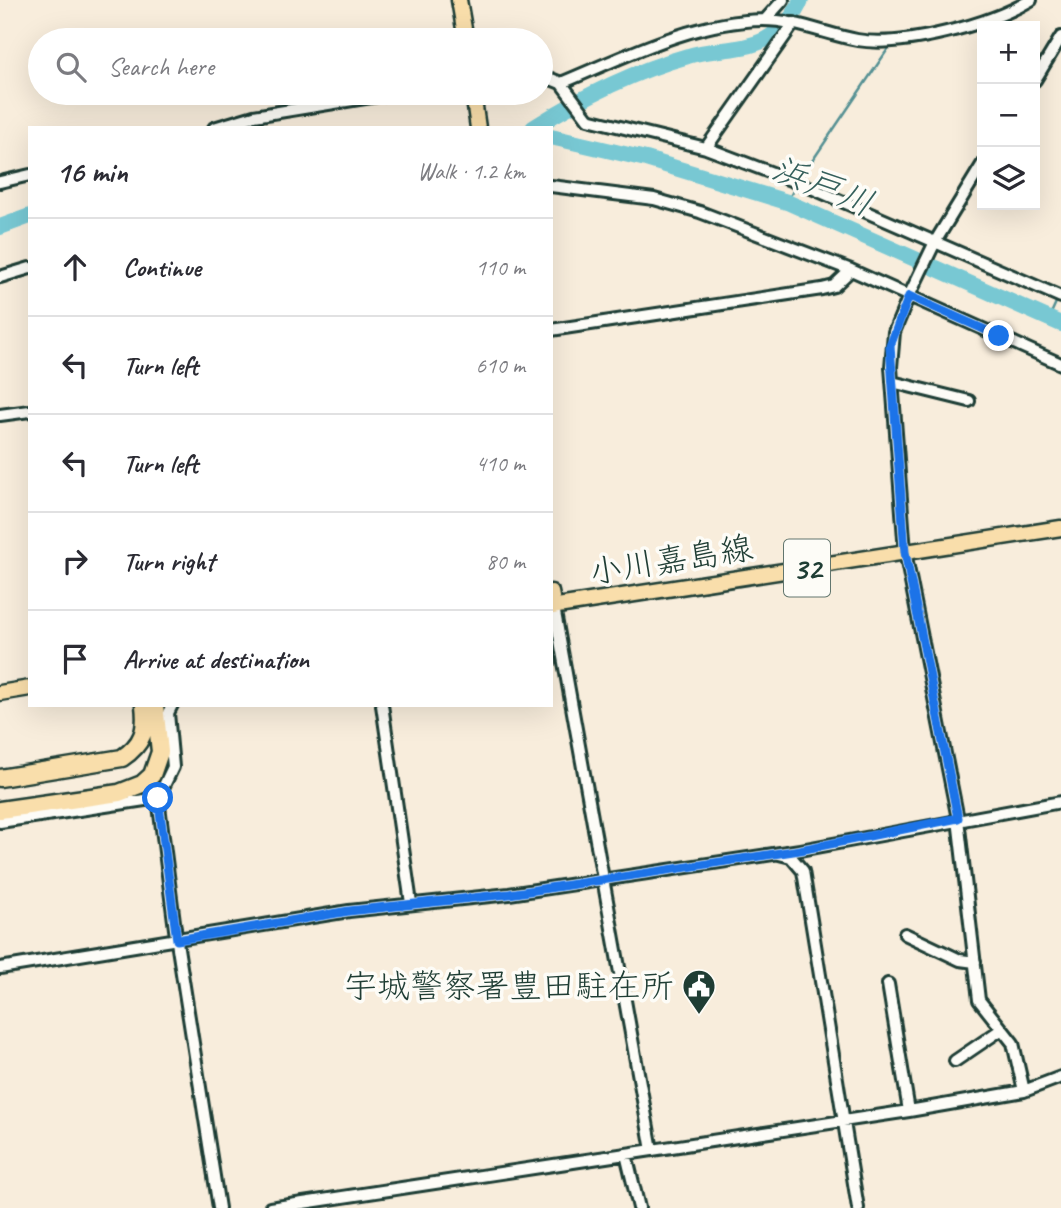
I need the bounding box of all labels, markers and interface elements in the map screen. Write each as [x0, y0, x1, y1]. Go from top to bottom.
map controls [977, 21, 1040, 210]
button: + [977, 21, 1040, 84]
search box [28, 28, 553, 105]
icon: search [52, 48, 90, 86]
text: Search here [108, 50, 214, 83]
button: − [977, 84, 1040, 147]
water label: 浜戸川 [766, 145, 880, 227]
button: layers [977, 147, 1040, 210]
text: 16 min [56, 153, 128, 191]
text: Walk · 1.2 km [417, 157, 525, 186]
icon: ahead [56, 248, 94, 286]
text: Continue [123, 251, 201, 284]
text: 110 m [476, 253, 525, 282]
route end [983, 320, 1014, 351]
icon: left [56, 346, 94, 384]
text: Turn left [123, 349, 198, 382]
text: 610 m [476, 351, 525, 380]
icon: left [56, 444, 94, 482]
text: Turn left [123, 447, 198, 480]
text: 410 m [476, 449, 525, 478]
street label: 小川嘉島線 [586, 526, 756, 594]
road number: 32 [784, 540, 830, 596]
icon: right [56, 542, 94, 580]
text: Turn right [123, 545, 214, 578]
text: 80 m [486, 547, 525, 576]
icon: arrive [56, 640, 94, 678]
text: Arrive at destination [123, 643, 309, 676]
route start [142, 782, 173, 813]
place label: 宇城警察署豊田駐在所 [344, 965, 674, 1007]
public building icon: 宇城警察署豊田駐在所 [680, 967, 718, 1016]

